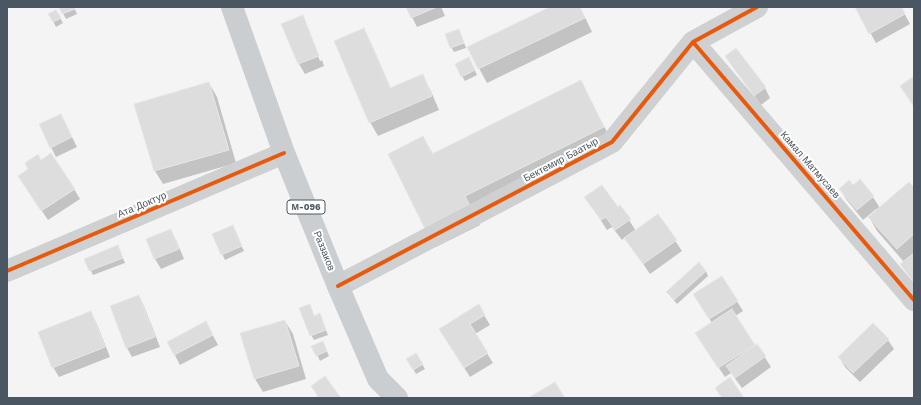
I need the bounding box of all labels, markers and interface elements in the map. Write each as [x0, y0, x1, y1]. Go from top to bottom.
street label: Камал Матмусаев [778, 129, 842, 201]
street label: Бектемир Баатыр [522, 135, 600, 185]
street label: Ата Доктур [116, 189, 168, 221]
road number: М-096 [287, 200, 325, 214]
street label: Раззаков [311, 229, 337, 273]

